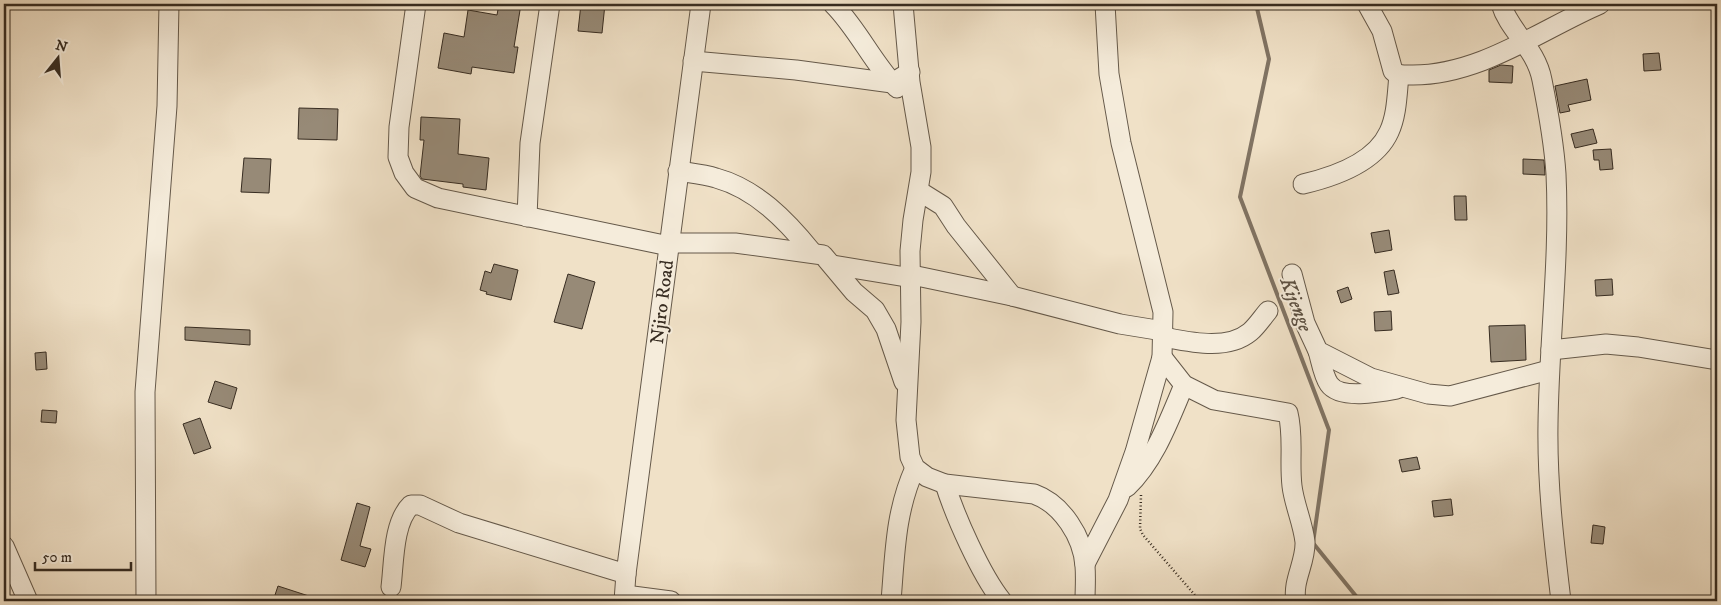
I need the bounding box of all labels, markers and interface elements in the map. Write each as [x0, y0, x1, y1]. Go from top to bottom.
north arrow [32, 32, 82, 82]
text: N [53, 36, 70, 57]
street label: Njiro Road [646, 258, 679, 346]
water label: Kijenge [1273, 273, 1318, 336]
scale bar [35, 540, 131, 572]
text: 50 m [42, 548, 72, 567]

